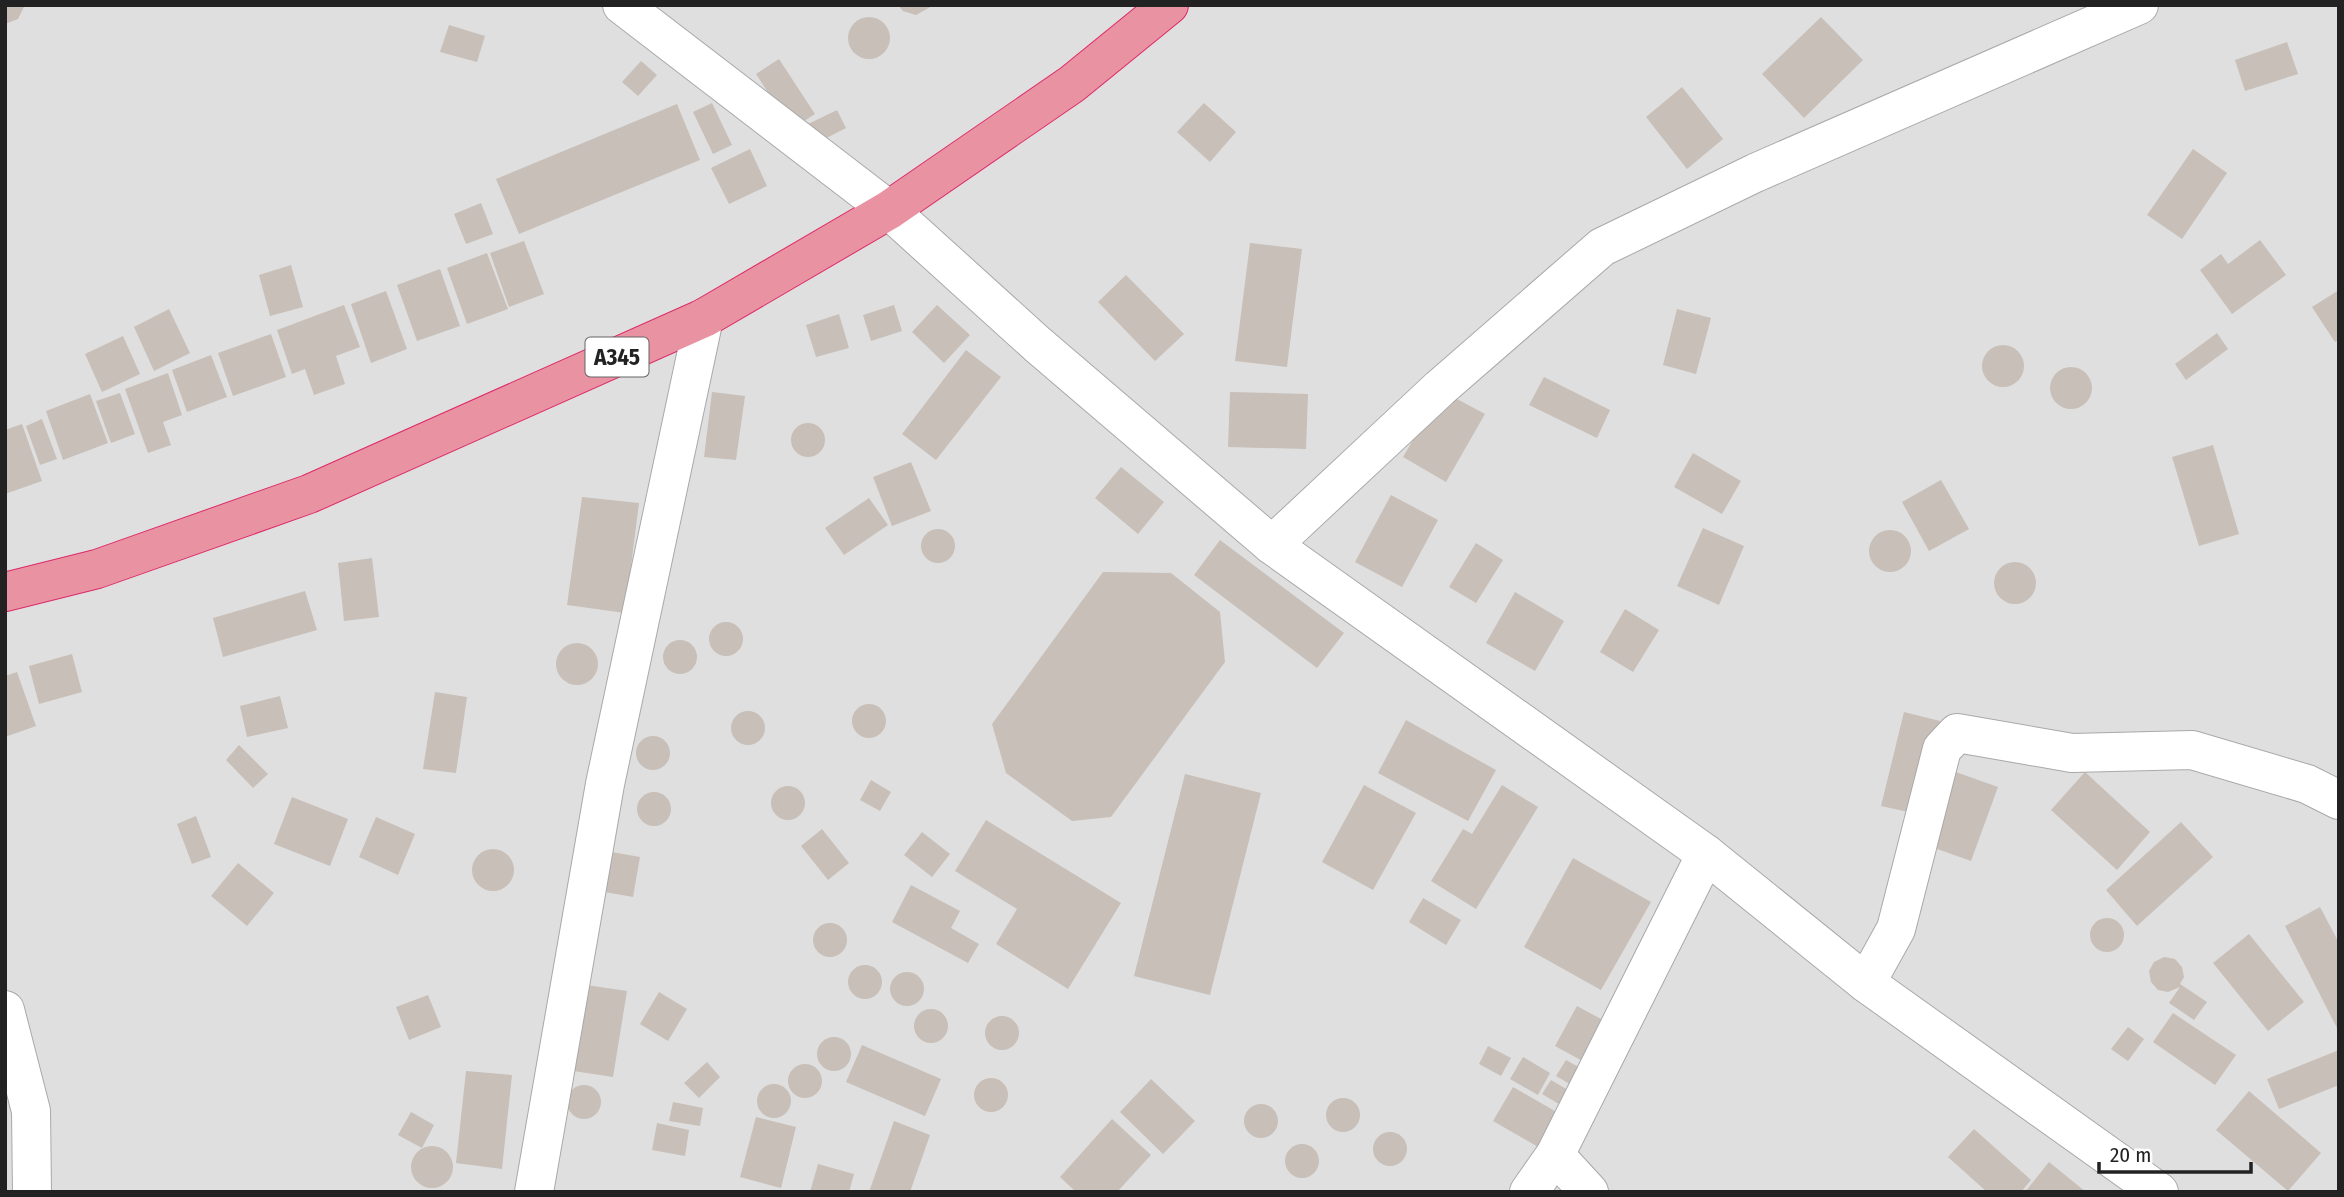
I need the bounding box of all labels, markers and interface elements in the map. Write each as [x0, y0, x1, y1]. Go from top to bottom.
road number: A345 [586, 338, 648, 376]
scale bar [2099, 1130, 2251, 1174]
text: 20 m [2110, 1142, 2151, 1168]

